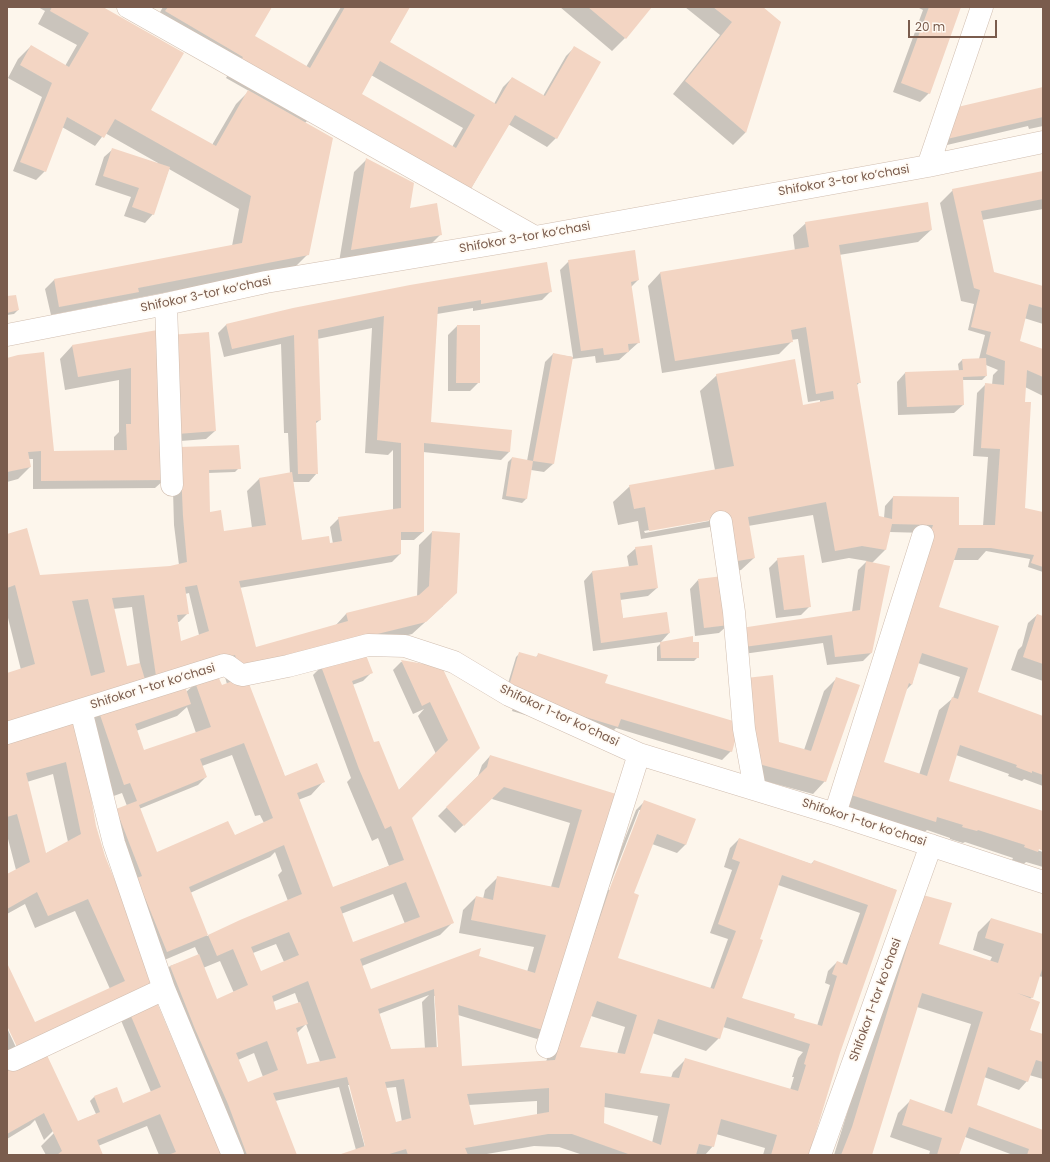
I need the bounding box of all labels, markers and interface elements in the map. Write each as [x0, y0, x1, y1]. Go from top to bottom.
scale bar [910, 12, 999, 38]
text: 20 m [915, 18, 945, 35]
street label: Shifokor 3-tor koʼchasi [777, 162, 911, 200]
street label: Shifokor 3-tor koʼchasi [458, 219, 592, 257]
street label: Shifokor 3-tor koʼchasi [139, 274, 273, 316]
street label: Shifokor 1-tor koʼchasi [89, 661, 217, 713]
street label: Shifokor 1-tor koʼchasi [497, 682, 621, 750]
street label: Shifokor 1-tor koʼchasi [800, 796, 928, 850]
street label: Shifokor 1-tor koʻchasi [847, 937, 905, 1063]

